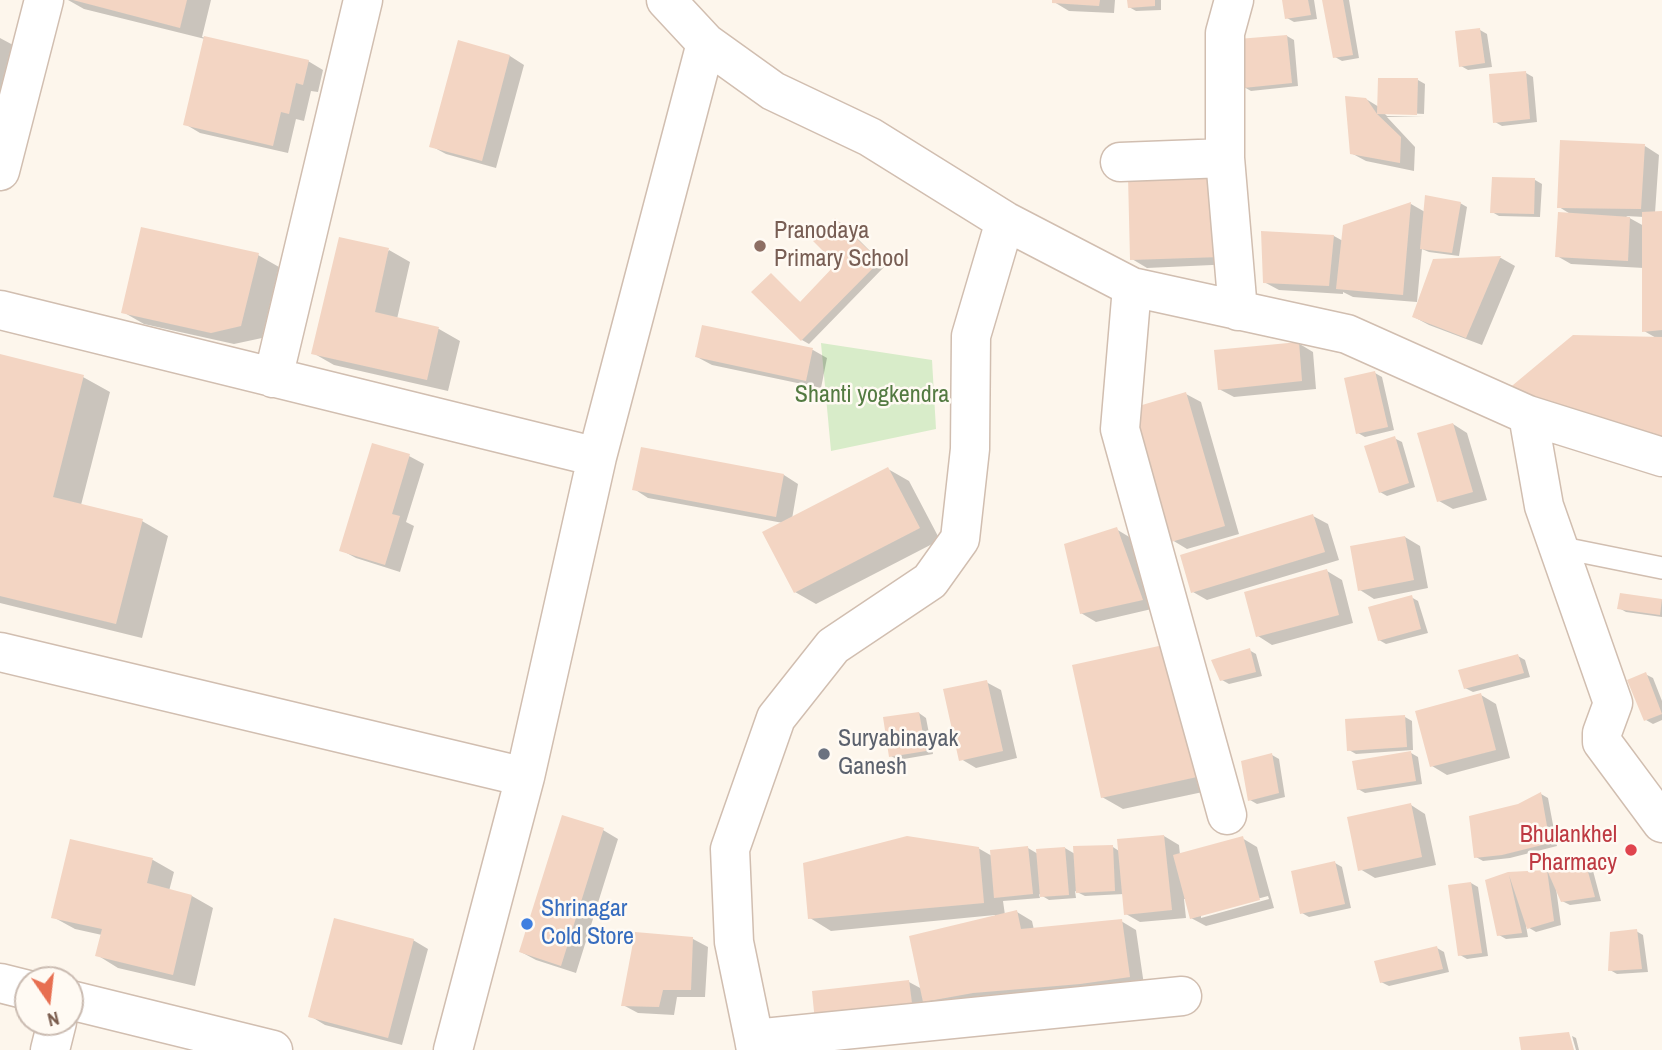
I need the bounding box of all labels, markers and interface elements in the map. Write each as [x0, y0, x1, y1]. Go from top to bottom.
place label: Pranodaya Primary School [774, 218, 909, 274]
marker: Pranodaya Primary School [752, 238, 768, 254]
park label: Shanti yogkendra [795, 382, 949, 410]
place label: Suryabinayak Ganesh [838, 726, 958, 782]
marker: Suryabinayak Ganesh [816, 746, 832, 762]
place label: Bhulankhel Pharmacy [1520, 822, 1617, 878]
marker: Bhulankhel Pharmacy [1623, 842, 1639, 858]
place label: Shrinagar Cold Store [541, 896, 634, 952]
marker: Shrinagar Cold Store [519, 916, 535, 932]
north arrow [14, 966, 84, 1036]
text: N [45, 1005, 62, 1033]

